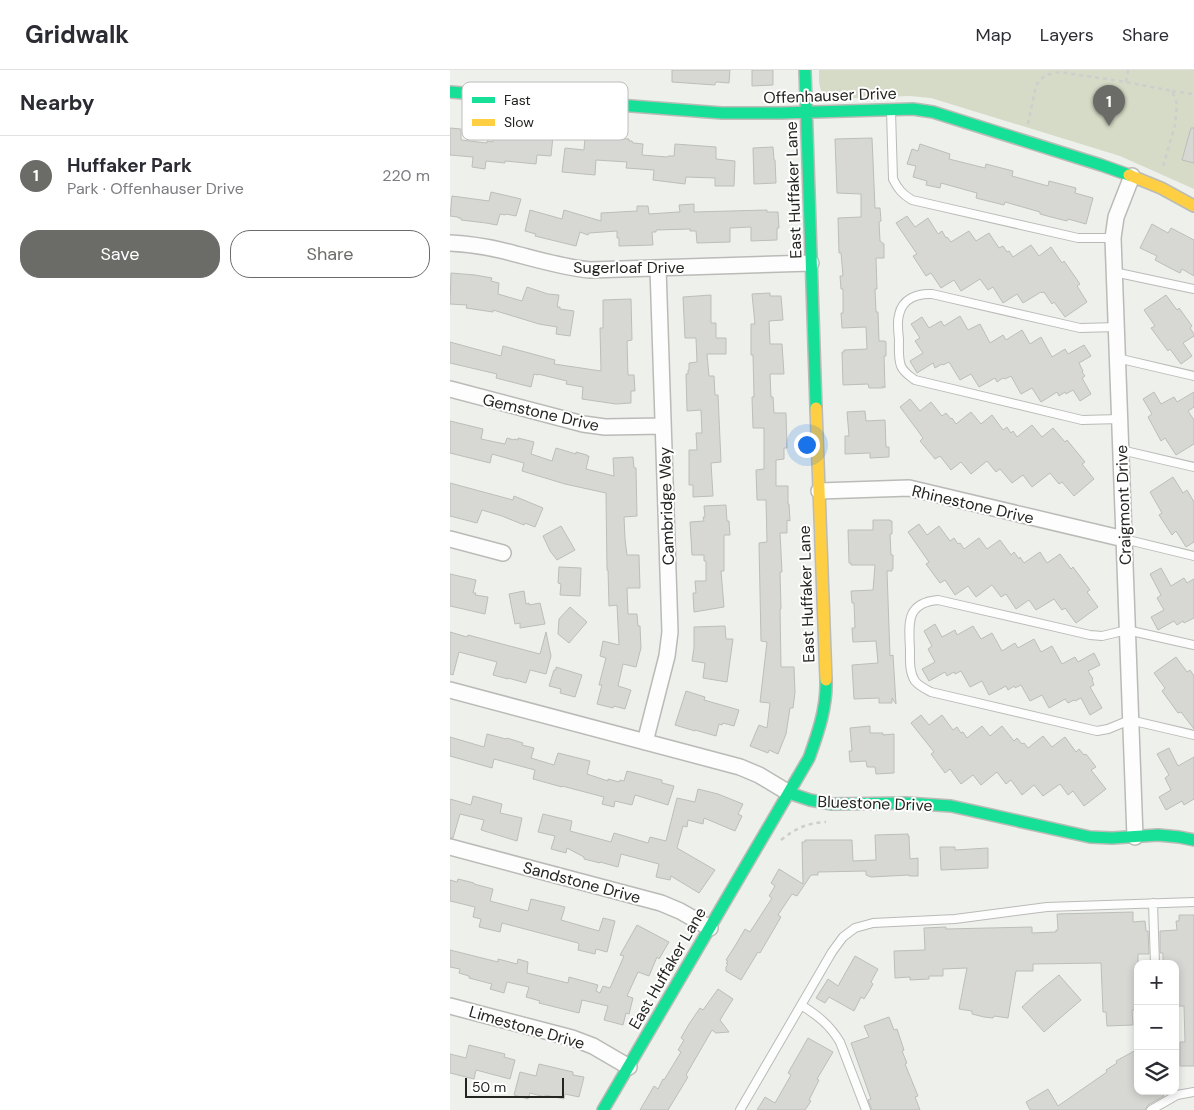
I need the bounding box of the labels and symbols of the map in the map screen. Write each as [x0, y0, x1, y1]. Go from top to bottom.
legend [462, 82, 628, 140]
street label: Offenhauser Drive [763, 83, 897, 108]
pin: 1 [1093, 85, 1125, 126]
text: Fast [504, 91, 531, 109]
text: Slow [504, 113, 534, 131]
street label: East Huffaker Lane [781, 121, 806, 259]
street label: Sugerloaf Drive [573, 257, 685, 278]
street label: Gemstone Drive [480, 389, 601, 436]
your location [794, 432, 820, 458]
street label: Craigmont Drive [1111, 445, 1136, 565]
street label: Cambridge Way [654, 446, 679, 565]
street label: Rhinestone Drive [910, 480, 1036, 529]
street label: East Huffaker Lane [794, 525, 819, 663]
street label: Bluestone Drive [817, 791, 933, 816]
street label: Sandstone Drive [521, 857, 643, 908]
street label: East Huffaker Lane [624, 903, 711, 1033]
street label: Limestone Drive [467, 1001, 587, 1054]
scale bar [465, 1075, 564, 1098]

